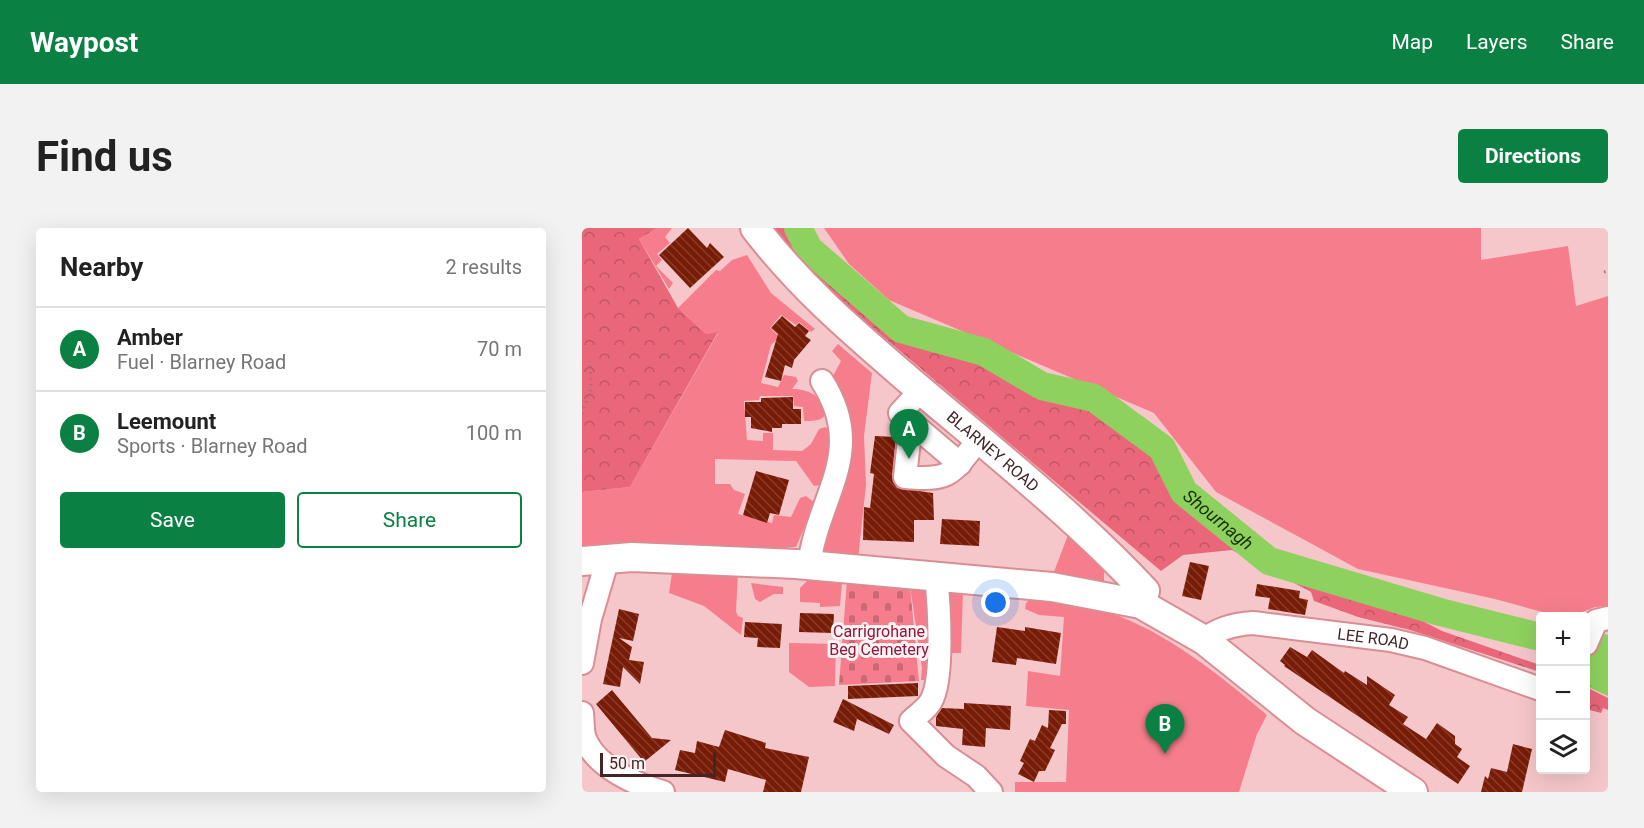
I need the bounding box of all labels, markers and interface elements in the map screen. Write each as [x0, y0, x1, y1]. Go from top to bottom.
text: Waypost [30, 26, 138, 59]
text: Map [1391, 30, 1433, 54]
text: Layers [1466, 30, 1527, 54]
text: Share [1560, 30, 1614, 54]
button: Directions [1458, 129, 1608, 183]
text: Find us [36, 132, 173, 181]
text: Nearby [60, 252, 143, 282]
text: 2 results [446, 255, 522, 279]
text: Amber [117, 325, 183, 350]
text: A [73, 337, 86, 361]
text: 70 m [477, 337, 522, 361]
text: Fuel · Blarney Road [117, 350, 286, 374]
street label: BLARNEY ROAD [943, 407, 1043, 496]
text: Leemount [117, 409, 216, 434]
pin: A [890, 410, 928, 459]
text: B [73, 421, 86, 445]
text: 100 m [466, 421, 522, 445]
text: Sports · Blarney Road [117, 434, 308, 458]
water label: Shournagh [1179, 485, 1258, 554]
button: Save [60, 492, 285, 548]
button: Share [297, 492, 522, 548]
your location [981, 588, 1010, 617]
map controls [1536, 612, 1590, 774]
button: + [1536, 612, 1590, 666]
park label: Carrigrohane Beg Cemetery [829, 622, 929, 659]
street label: LEE ROAD [1336, 624, 1411, 654]
button: − [1536, 666, 1590, 720]
pin: B [1146, 704, 1184, 754]
button: layers [1536, 720, 1590, 774]
scale bar [600, 750, 716, 778]
text: 50 m [609, 754, 645, 773]

